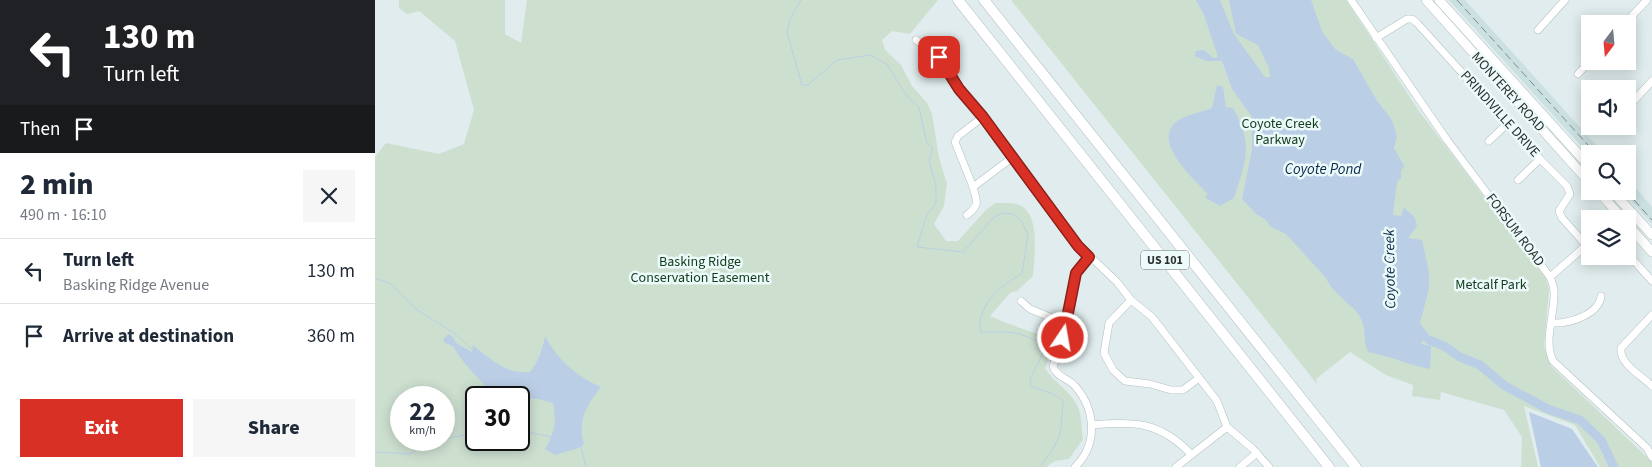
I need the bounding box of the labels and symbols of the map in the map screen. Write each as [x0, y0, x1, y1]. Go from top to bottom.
north arrow [1581, 15, 1636, 70]
pin [918, 36, 960, 78]
street label: MONTEREY ROAD [1467, 48, 1549, 136]
street label: PRINDIVILLE DRIVE [1456, 66, 1544, 162]
park label: Coyote Creek Parkway [1241, 114, 1319, 150]
water label: Coyote Pond [1285, 159, 1362, 180]
street label: FORSUM ROAD [1481, 189, 1549, 271]
water label: Coyote Creek [1379, 228, 1401, 309]
road number: US 101 [1141, 250, 1189, 270]
park label: Basking Ridge Conservation Easement [631, 252, 770, 288]
park label: Metcalf Park [1455, 275, 1527, 295]
position arrow [1036, 311, 1088, 363]
speed limit sign: 30 [465, 386, 530, 451]

